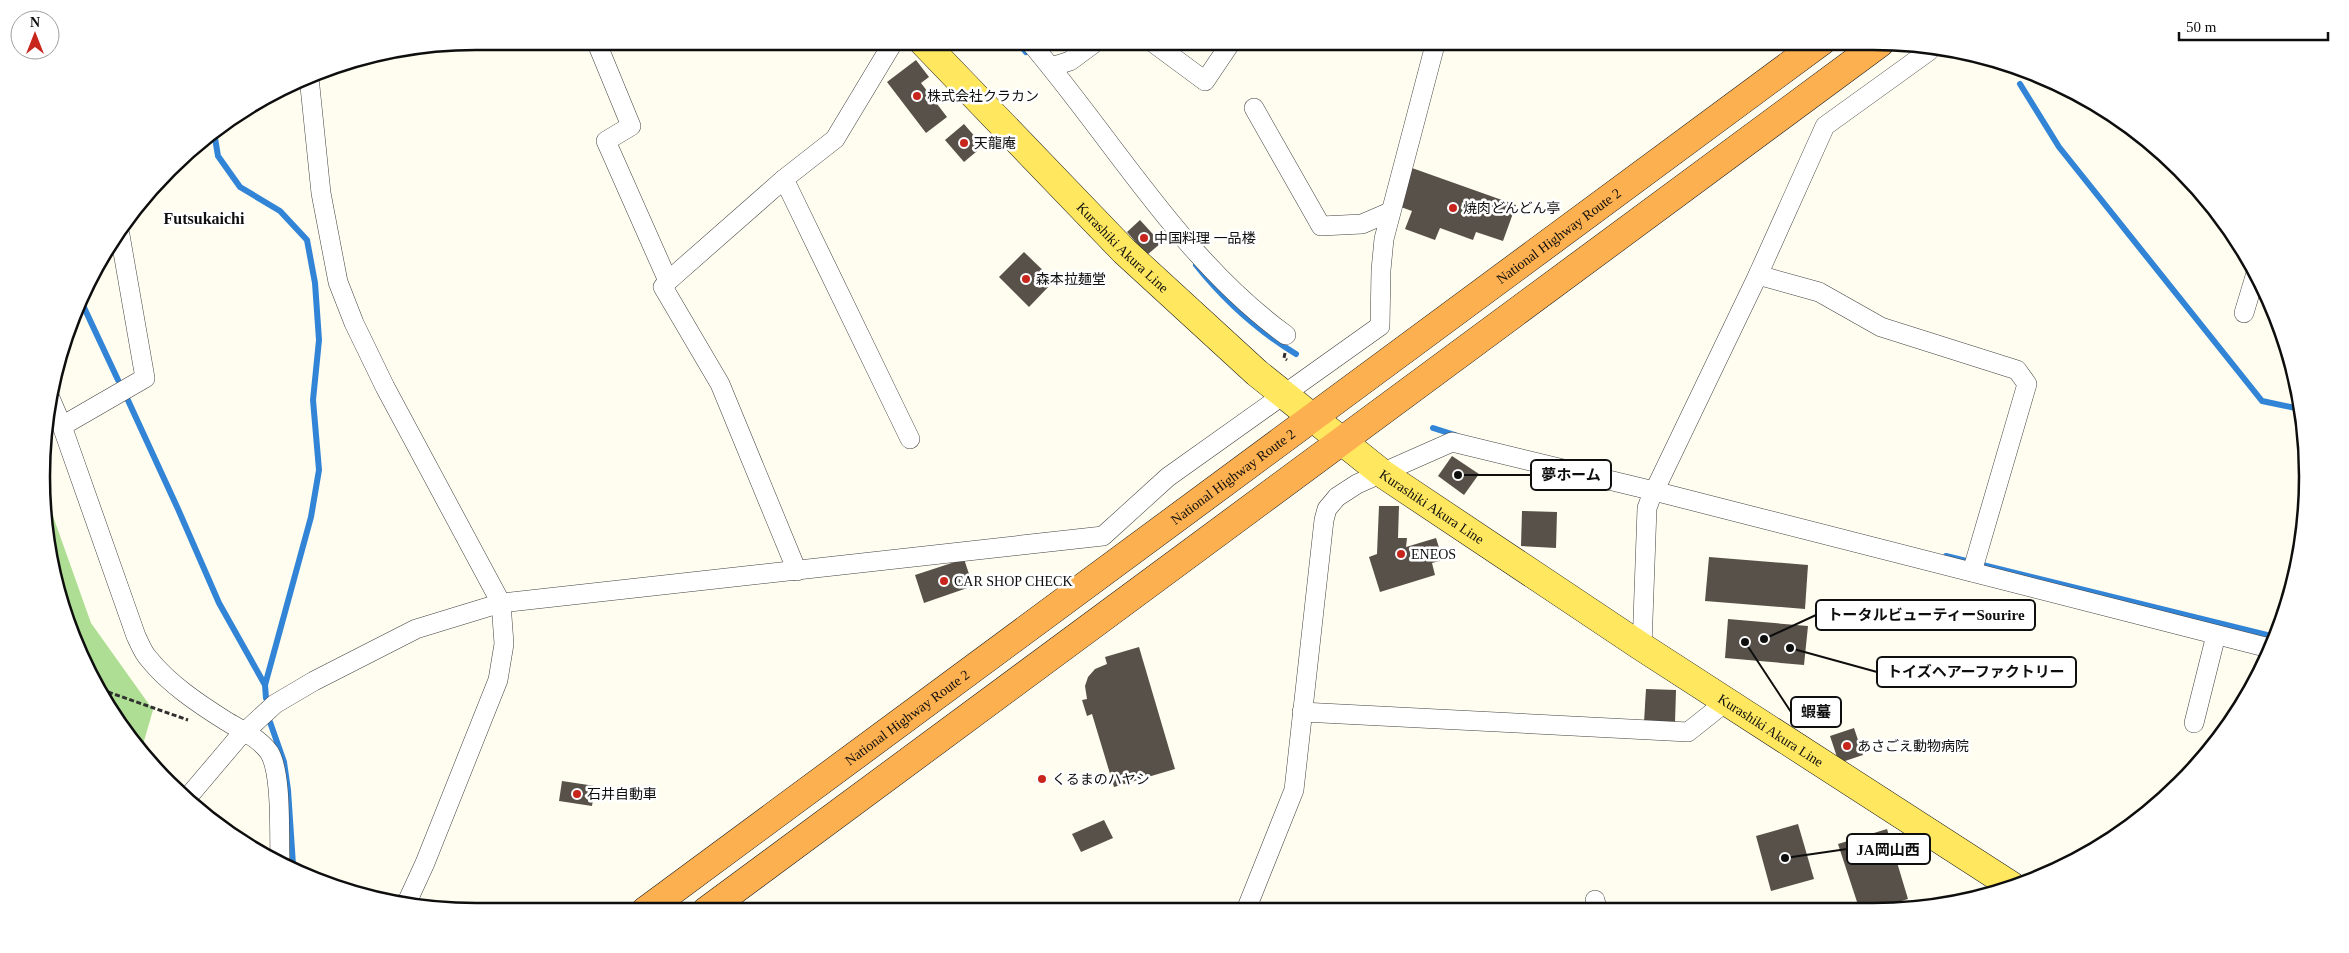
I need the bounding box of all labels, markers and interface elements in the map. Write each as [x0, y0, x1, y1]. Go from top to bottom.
north arrow [10, 10, 60, 60]
scale bar [2179, 10, 2328, 42]
text: N [30, 15, 40, 30]
text: 50 m [2186, 19, 2217, 35]
place label: 株式会社クラカン [927, 89, 1039, 104]
marker: 株式会社クラカン [911, 90, 923, 102]
place label: 天龍庵 [974, 136, 1016, 151]
marker: 天龍庵 [958, 137, 970, 149]
street label: National Highway Route 2 [1494, 185, 1624, 287]
street label: Kurashiki Akura Line [1074, 199, 1172, 296]
place label: 焼肉どんどん亭 [1463, 201, 1561, 216]
marker: 焼肉どんどん亭 [1447, 202, 1459, 214]
district label: Futsukaichi [164, 210, 245, 227]
place label: 中国料理 一品楼 [1154, 230, 1256, 246]
marker: 中国料理 一品楼 [1138, 232, 1150, 244]
place label: 森本拉麺堂 [1036, 272, 1106, 287]
marker: 森本拉麺堂 [1020, 273, 1032, 285]
street label: National Highway Route 2 [1168, 426, 1298, 527]
callout: 夢ホーム [1531, 460, 1611, 490]
street label: Kurashiki Akura Line [1377, 466, 1487, 547]
text: 夢ホーム [1541, 467, 1601, 483]
place label: ENEOS [1411, 547, 1456, 562]
marker: ENEOS [1395, 548, 1407, 560]
place label: CAR SHOP CHECK [954, 574, 1073, 589]
marker: CAR SHOP CHECK [938, 575, 950, 587]
callout: トータルビューティーSourire [1816, 600, 2035, 630]
text: トータルビューティーSourire [1827, 607, 2025, 623]
callout: トイズヘアーファクトリー [1877, 657, 2076, 687]
text: トイズヘアーファクトリー [1887, 663, 2065, 680]
street label: National Highway Route 2 [842, 666, 972, 768]
street label: Kurashiki Akura Line [1715, 691, 1826, 770]
callout: 蝦蟇 [1791, 697, 1841, 727]
text: 蝦蟇 [1801, 704, 1831, 720]
place label: あさごえ動物病院 [1857, 738, 1969, 754]
marker: あさごえ動物病院 [1841, 740, 1853, 752]
place label: くるまのハヤシ [1052, 772, 1150, 787]
marker: くるまのハヤシ [1036, 773, 1048, 785]
place label: 石井自動車 [587, 786, 657, 802]
marker: 石井自動車 [571, 788, 583, 800]
callout: JA岡山西 [1847, 834, 1930, 864]
text: JA岡山西 [1856, 842, 1920, 858]

